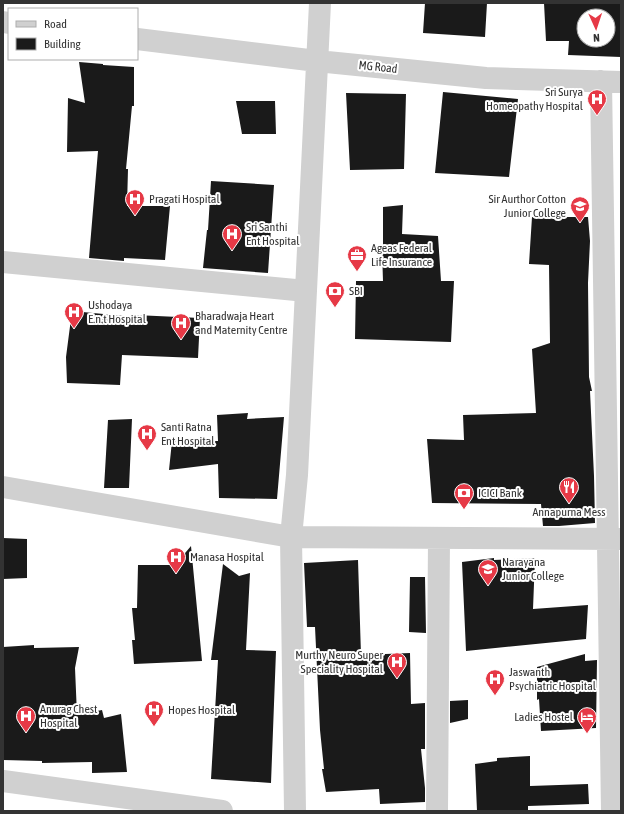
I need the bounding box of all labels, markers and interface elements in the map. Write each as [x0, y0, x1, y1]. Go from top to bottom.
legend [8, 8, 138, 60]
north arrow [576, 8, 616, 48]
text: Road [44, 17, 67, 31]
text: N [593, 32, 600, 44]
text: Building [44, 37, 82, 51]
street label: MG Road [358, 58, 398, 76]
place label: Sri Surya Homeopathy Hospital [486, 85, 584, 113]
hospital icon: Sri Surya Homeopathy Hospital [586, 88, 608, 116]
hospital icon: Pragati Hospital [124, 188, 146, 216]
place label: Pragati Hospital [149, 192, 220, 206]
place label: Sir Aurthor Cotton Junior College [489, 192, 566, 220]
school or university icon: Sir Aurthor Cotton Junior College [569, 195, 591, 223]
place label: Sri Santhi Ent Hospital [246, 220, 300, 248]
hospital icon: Sri Santhi Ent Hospital [221, 223, 243, 251]
place label: Ageas Federal Life Insurance [371, 241, 433, 269]
office icon: Ageas Federal Life Insurance [346, 244, 368, 272]
bank icon: SBI [324, 280, 346, 308]
place label: SBI [349, 284, 363, 298]
place label: Ushodaya E.n.t Hospital [88, 298, 147, 326]
hospital icon: Ushodaya E.n.t Hospital [63, 301, 85, 329]
place label: Bharadwaja Heart and Maternity Centre [195, 309, 287, 337]
hospital icon: Bharadwaja Heart and Maternity Centre [170, 312, 192, 340]
place label: Santi Ratna Ent Hospital [161, 420, 215, 448]
hospital icon: Santi Ratna Ent Hospital [136, 423, 158, 451]
restaurant icon: Annapurna Mess [558, 476, 580, 504]
bank icon: ICICI Bank [453, 482, 475, 510]
place label: ICICI Bank [478, 486, 523, 500]
place label: Annapurna Mess [532, 505, 606, 519]
hospital icon: Manasa Hospital [165, 546, 187, 574]
place label: Manasa Hospital [190, 550, 265, 564]
place label: Narayana Junior College [502, 555, 564, 583]
school or university icon: Narayana Junior College [477, 558, 499, 586]
place label: Murthy Neuro Super Speciality Hospital [295, 648, 384, 676]
hospital icon: Murthy Neuro Super Speciality Hospital [386, 651, 408, 679]
place label: Jaswanth Psychiatric Hospital [509, 665, 597, 693]
hospital icon: Jaswanth Psychiatric Hospital [484, 668, 506, 696]
hospital icon: Hopes Hospital [143, 699, 165, 727]
place label: Anurag Chest Hospital [40, 702, 98, 730]
place label: Hopes Hospital [168, 703, 236, 717]
hospital icon: Anurag Chest Hospital [15, 705, 37, 733]
hotel icon: Ladies Hostel [576, 706, 598, 734]
place label: Ladies Hostel [514, 710, 574, 724]

